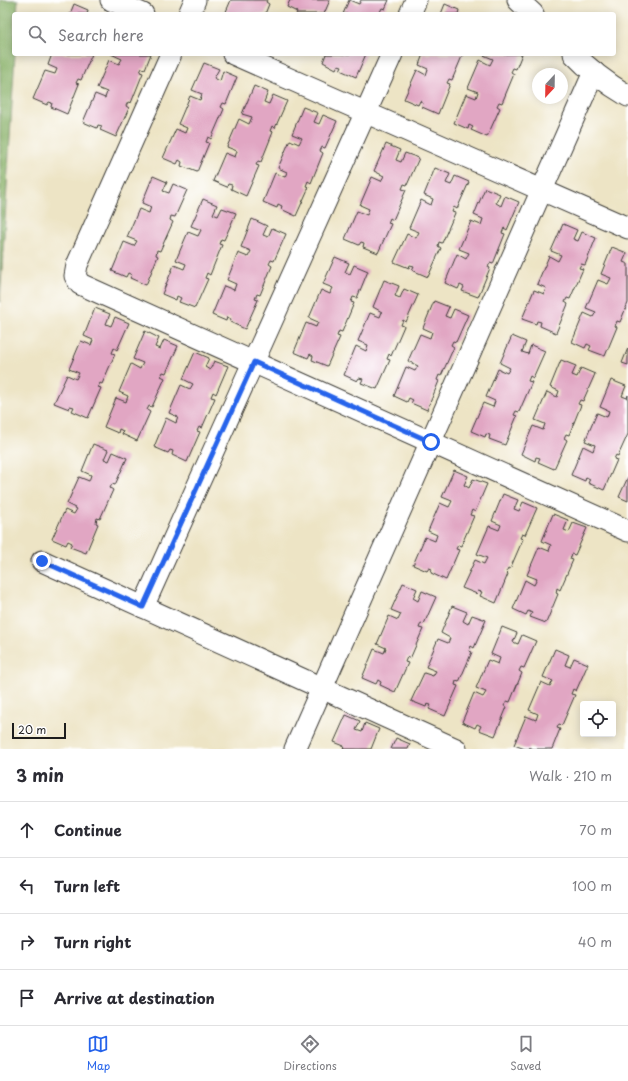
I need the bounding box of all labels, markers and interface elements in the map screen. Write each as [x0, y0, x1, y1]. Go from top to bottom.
search box [12, 12, 616, 56]
icon: search [26, 23, 48, 45]
text: Search here [58, 23, 144, 46]
north arrow [532, 68, 568, 104]
route start [422, 433, 440, 451]
route end [33, 552, 51, 570]
map controls [580, 701, 616, 737]
button: locate [580, 701, 616, 737]
scale bar [12, 721, 66, 740]
text: 20 m [18, 721, 46, 738]
text: 3 min [16, 762, 64, 788]
text: Walk · 210 m [529, 766, 612, 785]
text: Continue [54, 818, 122, 841]
icon: ahead [16, 819, 38, 841]
text: 70 m [579, 820, 612, 839]
text: Turn left [54, 874, 120, 897]
icon: left [16, 875, 38, 897]
text: 100 m [572, 876, 612, 895]
text: Turn right [54, 930, 131, 953]
icon: right [16, 931, 38, 953]
text: 40 m [578, 932, 612, 951]
text: Arrive at destination [54, 986, 215, 1009]
icon: arrive [16, 987, 38, 1009]
tab: Map [87, 1033, 110, 1074]
tab: Directions [283, 1033, 337, 1074]
tab: Saved [510, 1033, 541, 1074]

